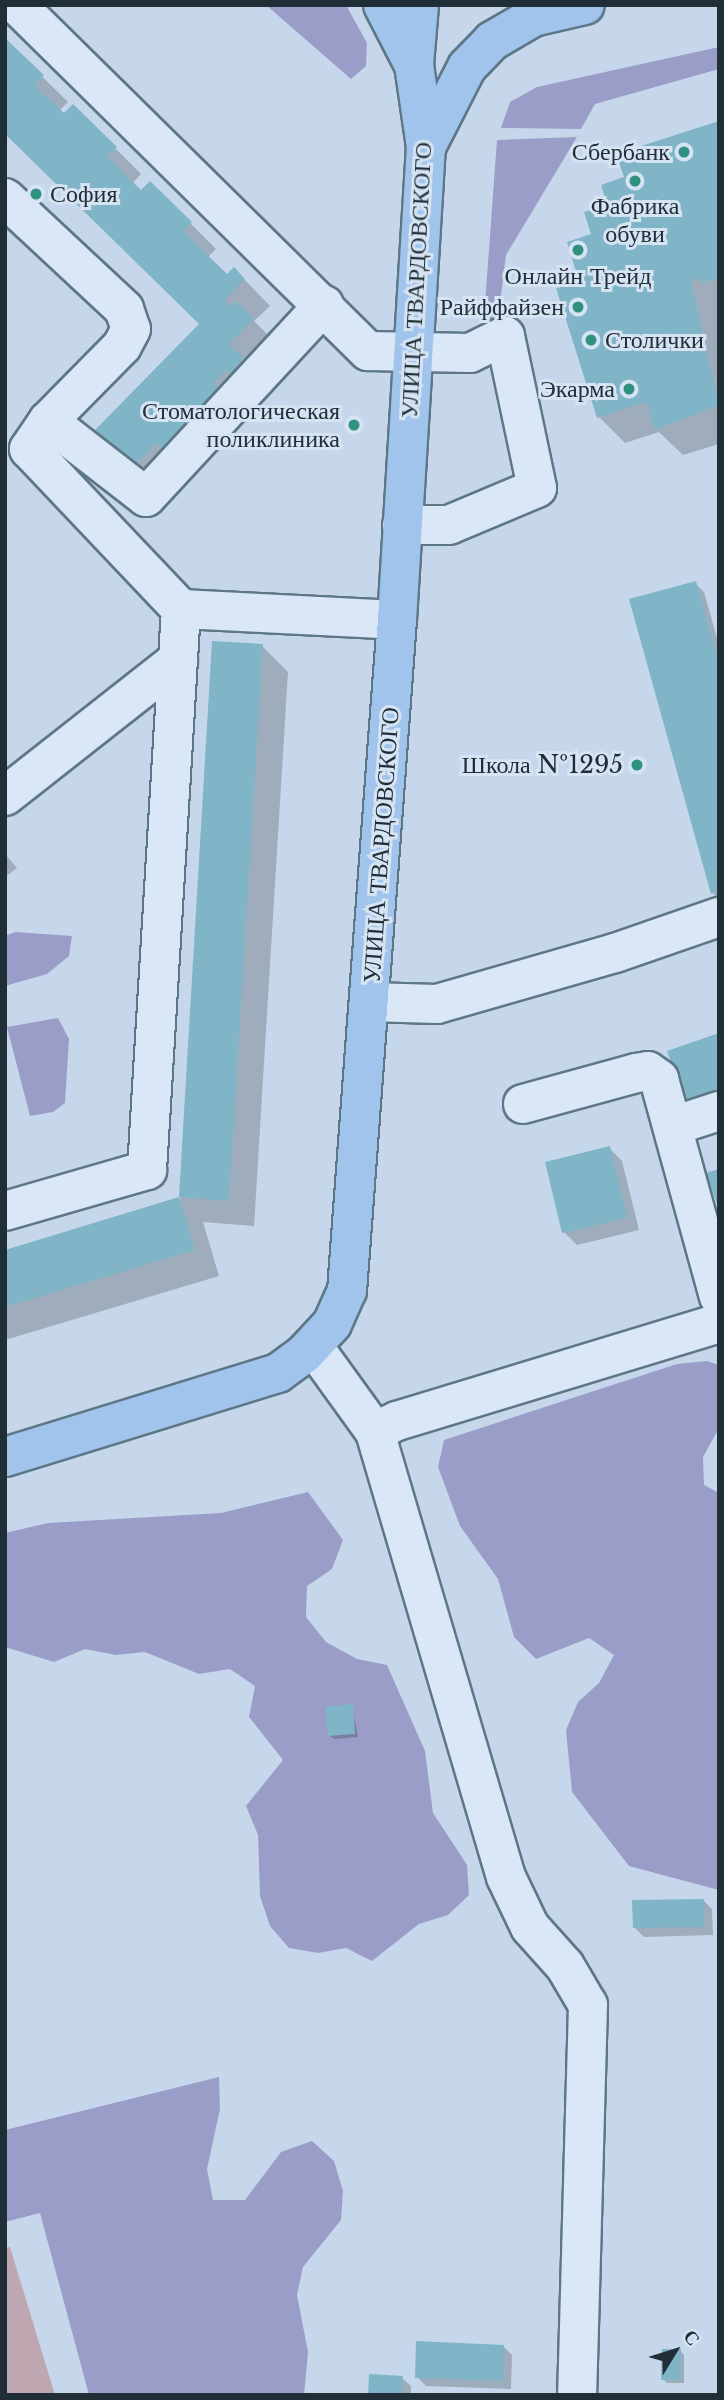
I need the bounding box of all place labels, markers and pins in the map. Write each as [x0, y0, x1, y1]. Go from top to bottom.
place label: Сбербанк [572, 138, 670, 166]
marker: Сбербанк [676, 144, 692, 160]
marker: Фабрика обуви [627, 173, 643, 189]
place label: София [50, 180, 117, 208]
marker: София [28, 186, 44, 202]
place label: Фабрика обуви [591, 192, 679, 248]
marker: Онлайн Трейд [570, 242, 586, 258]
place label: Онлайн Трейд [505, 262, 651, 290]
place label: Райффайзен [440, 293, 564, 321]
marker: Райффайзен [570, 299, 586, 315]
place label: Столички [605, 326, 704, 354]
marker: Столички [583, 332, 599, 348]
place label: Экарма [540, 375, 615, 403]
marker: Экарма [621, 381, 637, 397]
place label: Стоматологическая поликлиника [142, 397, 340, 453]
marker: Стоматологическая поликлиника [346, 417, 362, 433]
place label: Школа №1295 [462, 751, 623, 779]
marker: Школа №1295 [629, 757, 645, 773]

